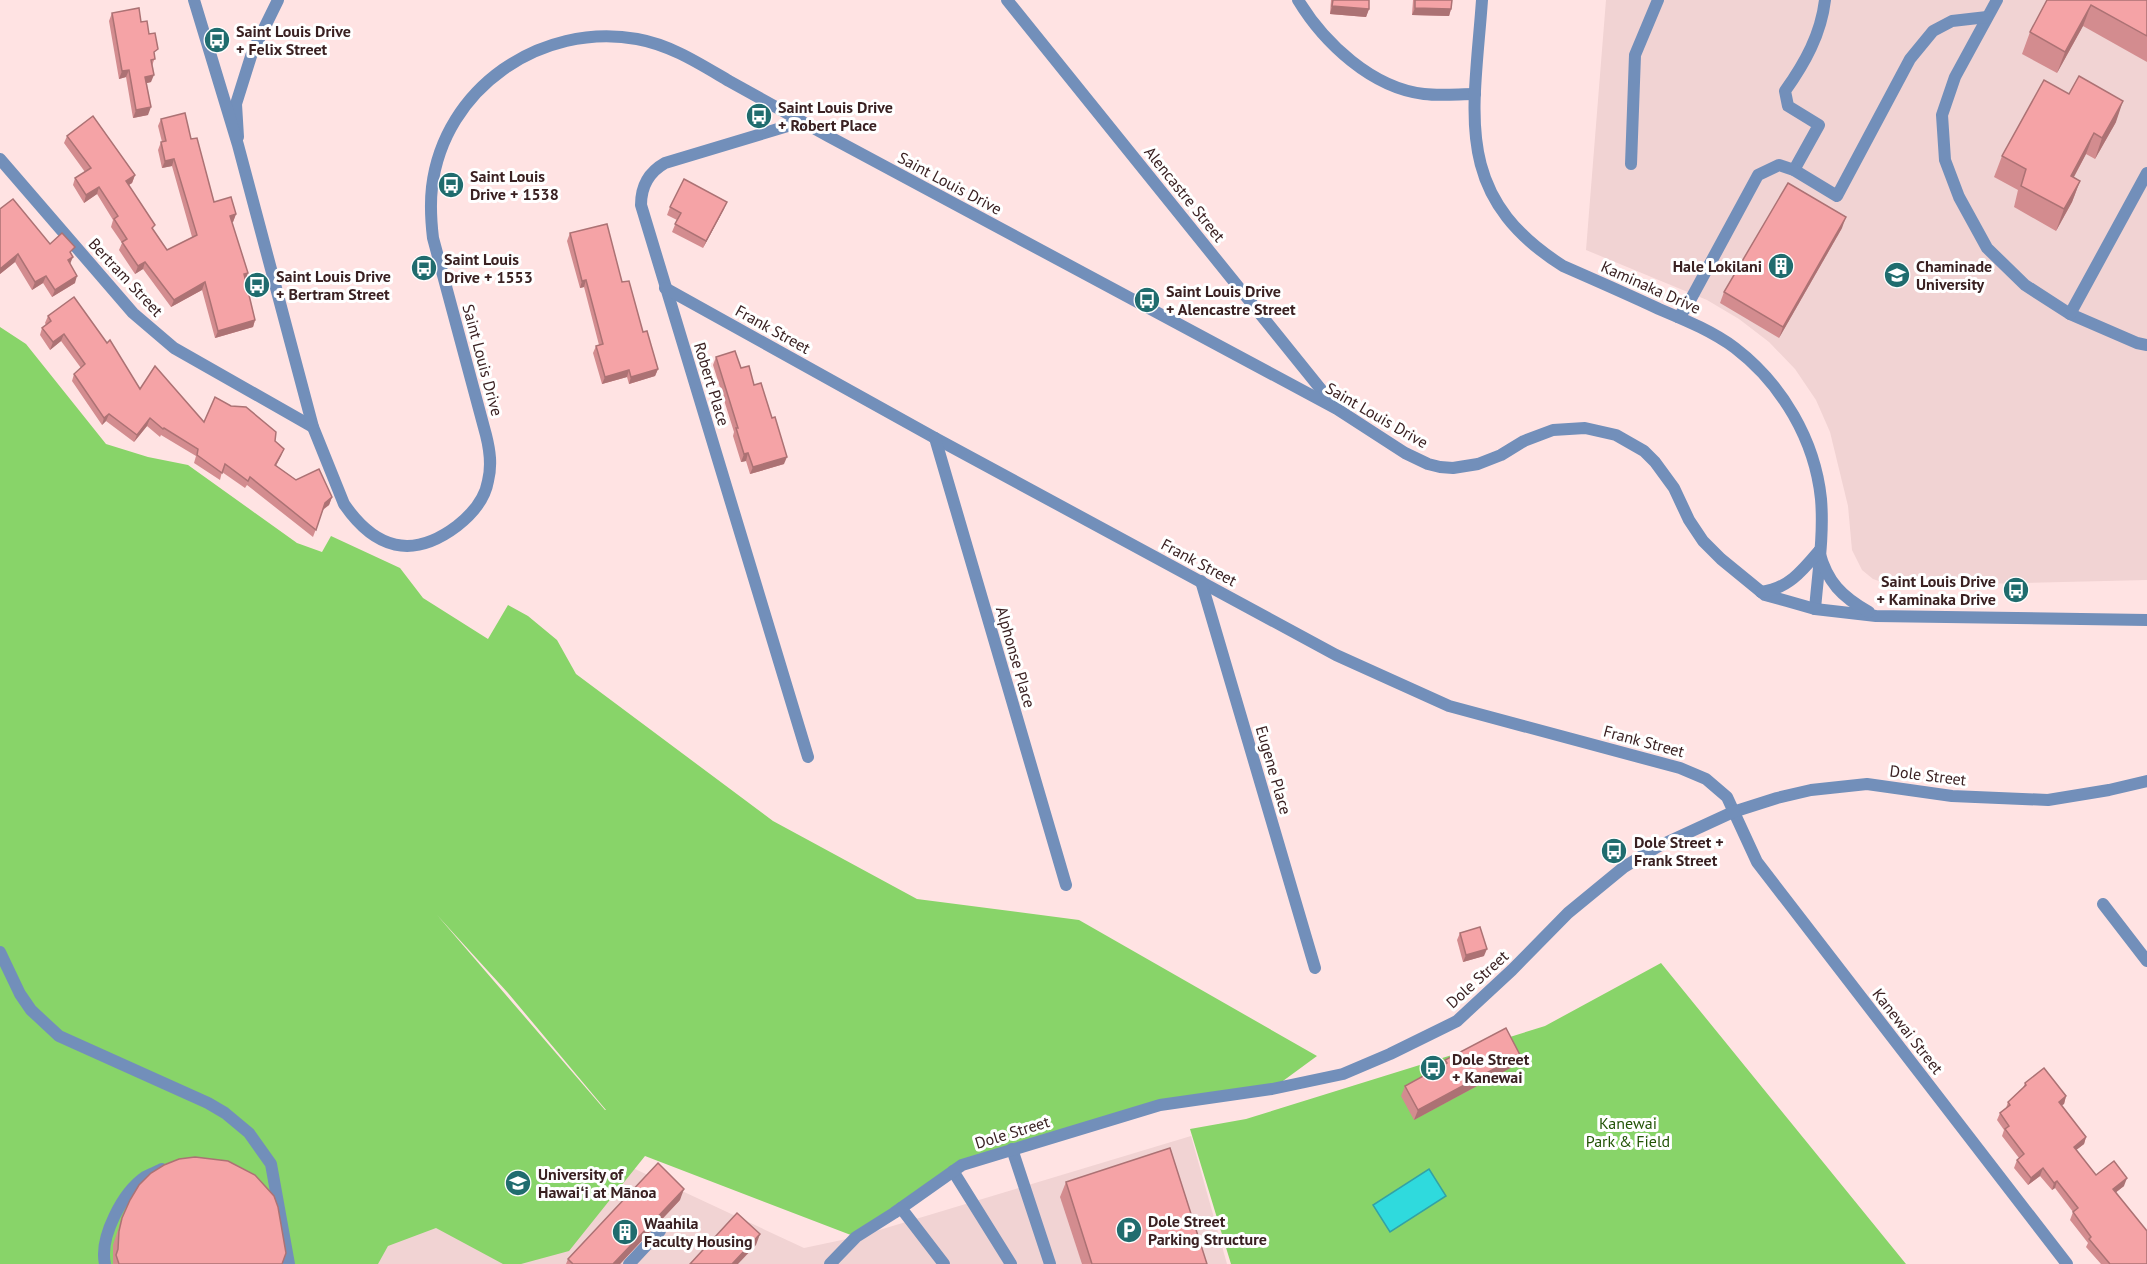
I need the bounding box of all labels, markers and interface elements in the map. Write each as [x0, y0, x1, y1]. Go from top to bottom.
place label: Saint Louis Drive + Felix Street [236, 21, 351, 59]
bus stop icon: Saint Louis Drive + Felix Street [202, 25, 232, 55]
place label: Saint Louis Drive + Robert Place [778, 97, 893, 135]
bus stop icon: Saint Louis Drive + Robert Place [744, 101, 774, 131]
street label: Alencastre Street [1140, 142, 1230, 246]
street label: Saint Louis Drive [895, 147, 1005, 219]
place label: Saint Louis Drive + 1538 [470, 166, 559, 204]
bus stop icon: Saint Louis Drive + 1538 [436, 170, 466, 200]
street label: Bertram Street [84, 233, 168, 321]
place label: Saint Louis Drive + 1553 [444, 249, 533, 287]
building icon: Hale Lokilani [1766, 251, 1796, 281]
bus stop icon: Saint Louis Drive + 1553 [409, 253, 439, 283]
street label: Kaminaka Drive [1598, 256, 1704, 318]
place label: Hale Lokilani [1673, 256, 1762, 276]
place label: Chaminade University [1916, 256, 1992, 294]
school or university icon: Chaminade University [1882, 260, 1912, 290]
place label: Saint Louis Drive + Bertram Street [276, 266, 391, 304]
bus stop icon: Saint Louis Drive + Bertram Street [242, 270, 272, 300]
place label: Saint Louis Drive + Alencastre Street [1166, 281, 1296, 319]
bus stop icon: Saint Louis Drive + Alencastre Street [1132, 285, 1162, 315]
street label: Frank Street [732, 300, 815, 358]
street label: Saint Louis Drive [458, 302, 508, 418]
street label: Robert Place [690, 340, 734, 428]
street label: Saint Louis Drive [1322, 378, 1432, 452]
street label: Frank Street [1158, 534, 1241, 591]
place label: Saint Louis Drive + Kaminaka Drive [1876, 571, 1996, 609]
bus stop icon: Saint Louis Drive + Kaminaka Drive [2001, 575, 2031, 605]
street label: Alphonse Place [992, 604, 1040, 710]
street label: Frank Street [1601, 721, 1687, 762]
street label: Eugene Place [1252, 723, 1296, 817]
street label: Dole Street [1889, 760, 1968, 790]
place label: Dole Street + Frank Street [1634, 832, 1724, 870]
bus stop icon: Dole Street + Frank Street [1599, 836, 1629, 866]
street label: Dole Street [1442, 945, 1513, 1012]
street label: Kanewai Street [1868, 984, 1948, 1078]
place label: Dole Street + Kanewai [1452, 1049, 1530, 1087]
bus stop icon: Dole Street + Kanewai [1418, 1053, 1448, 1083]
street label: Dole Street [972, 1111, 1052, 1153]
park label: Kanewai Park & Field [1586, 1113, 1670, 1151]
place label: University of Hawaiʻi at Mānoa [538, 1164, 657, 1202]
school or university icon: University of Hawaiʻi at Mānoa [503, 1168, 533, 1198]
place label: Dole Street Parking Structure [1148, 1211, 1267, 1249]
place label: Waahila Faculty Housing [644, 1213, 753, 1251]
parking icon: Dole Street Parking Structure [1114, 1215, 1144, 1245]
building icon: Waahila Faculty Housing [610, 1217, 640, 1247]

